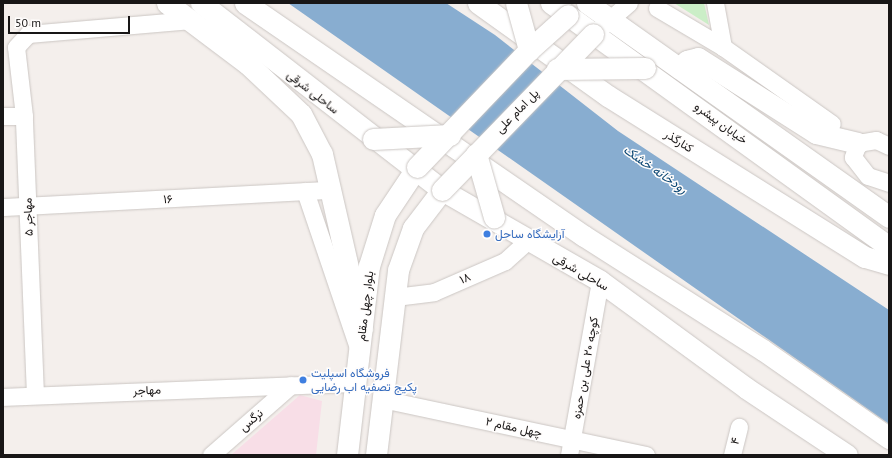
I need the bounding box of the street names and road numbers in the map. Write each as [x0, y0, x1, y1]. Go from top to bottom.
street label: ساحلی شرقی [284, 67, 342, 117]
street label: پل امام علی [492, 86, 542, 136]
street label: خیابان پیشرو [692, 99, 750, 147]
street label: کنارگذر [662, 127, 696, 155]
street label: ۱۶ [163, 192, 173, 206]
street label: ۵ مهاجر [20, 198, 36, 236]
street label: ساحلی شرقی [551, 250, 611, 294]
street label: ۱۸ [457, 269, 473, 287]
street label: بلوار چهل مقام [354, 270, 376, 342]
street label: کوچه ۲۰ علی بن حمزه [569, 316, 601, 420]
street label: مهاجر [133, 382, 161, 398]
street label: نرگس [236, 406, 266, 434]
street label: چهل مقام ۲ [484, 414, 544, 440]
street label: ۴ [727, 436, 743, 446]

